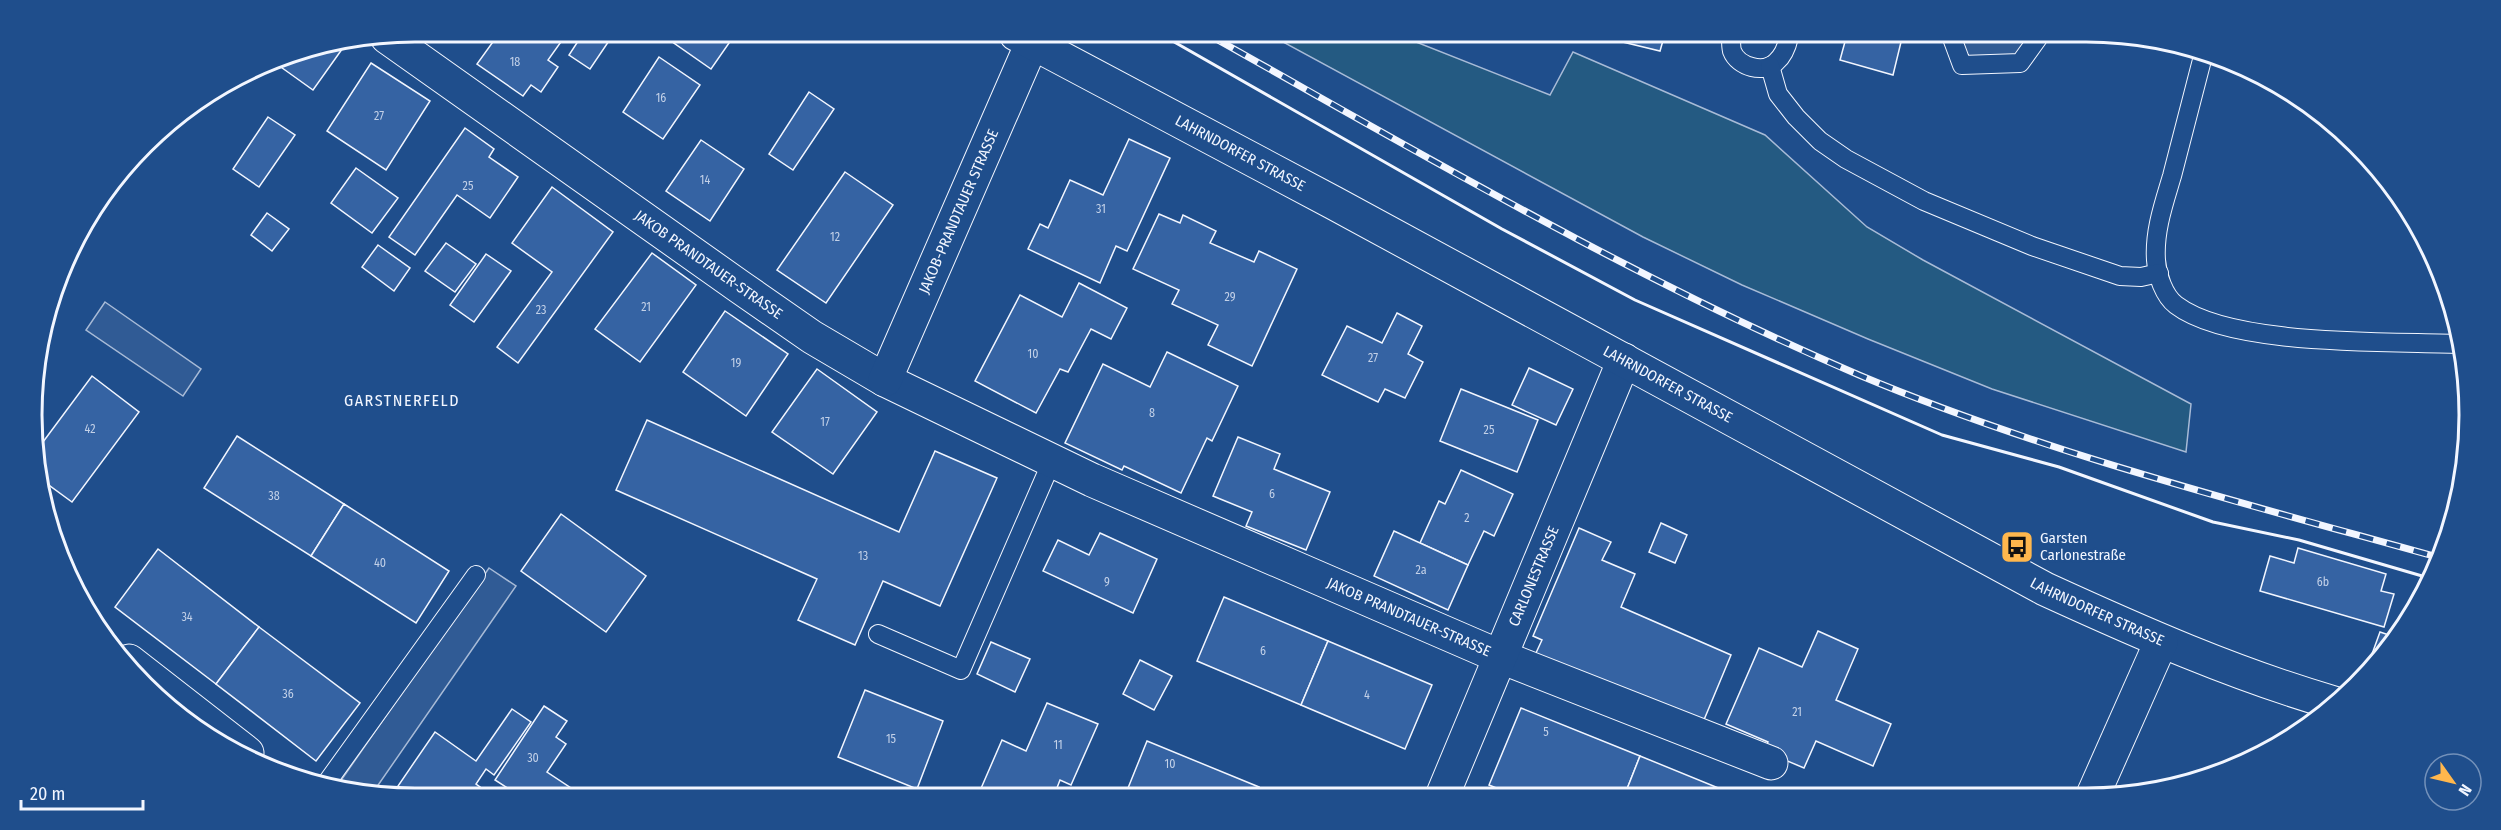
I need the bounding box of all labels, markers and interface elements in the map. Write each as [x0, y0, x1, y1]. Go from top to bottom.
house number: 18 [510, 55, 520, 69]
house number: 16 [656, 91, 666, 105]
house number: 27 [374, 109, 384, 123]
street label: LAHRNDORFER STRASSE [1172, 111, 1308, 195]
street label: JAKOB-PRANDTAUER STRASSE [915, 126, 1002, 296]
house number: 14 [700, 173, 710, 187]
house number: 25 [463, 179, 474, 193]
house number: 31 [1096, 202, 1106, 216]
street label: JAKOB PRANDTAUER-STRASSE [631, 206, 786, 323]
house number: 12 [830, 230, 840, 244]
house number: 29 [1224, 290, 1236, 304]
house number: 21 [641, 300, 651, 314]
house number: 23 [536, 303, 546, 317]
street label: LAHRNDORFER STRASSE [1600, 342, 1736, 427]
house number: 10 [1028, 347, 1038, 361]
house number: 27 [1368, 351, 1378, 365]
house number: 19 [731, 356, 741, 370]
district label: GARSTNERFELD [344, 391, 460, 410]
house number: 8 [1149, 406, 1155, 420]
house number: 17 [820, 415, 830, 429]
house number: 42 [85, 422, 95, 436]
house number: 25 [1484, 423, 1495, 437]
house number: 6 [1269, 487, 1275, 501]
house number: 38 [268, 489, 280, 503]
house number: 2 [1464, 511, 1470, 525]
street label: CARLONESTRASSE [1505, 523, 1563, 629]
bus stop icon: Garsten Carlonestraße [1999, 529, 2035, 565]
place label: Garsten Carlonestraße [2040, 529, 2126, 564]
house number: 13 [858, 549, 868, 563]
house number: 40 [374, 556, 386, 570]
house number: 2a [1415, 563, 1427, 577]
street label: JAKOB PRANDTAUER-STRASSE [1324, 574, 1493, 660]
street label: LAHRNDORFER STRASSE [2027, 574, 2167, 650]
house number: 9 [1104, 575, 1110, 589]
house number: 6b [2317, 575, 2329, 589]
house number: 34 [181, 610, 193, 624]
house number: 6 [1260, 644, 1266, 658]
house number: 36 [282, 687, 294, 701]
house number: 4 [1364, 688, 1370, 702]
house number: 21 [1792, 705, 1802, 719]
house number: 5 [1543, 725, 1549, 739]
house number: 15 [886, 732, 897, 746]
house number: 11 [1053, 738, 1063, 752]
house number: 30 [527, 751, 539, 765]
north arrow [2423, 752, 2483, 812]
house number: 10 [1165, 757, 1175, 771]
scale bar [21, 773, 142, 811]
text: N [2454, 781, 2476, 799]
text: 20 m [30, 783, 65, 805]

